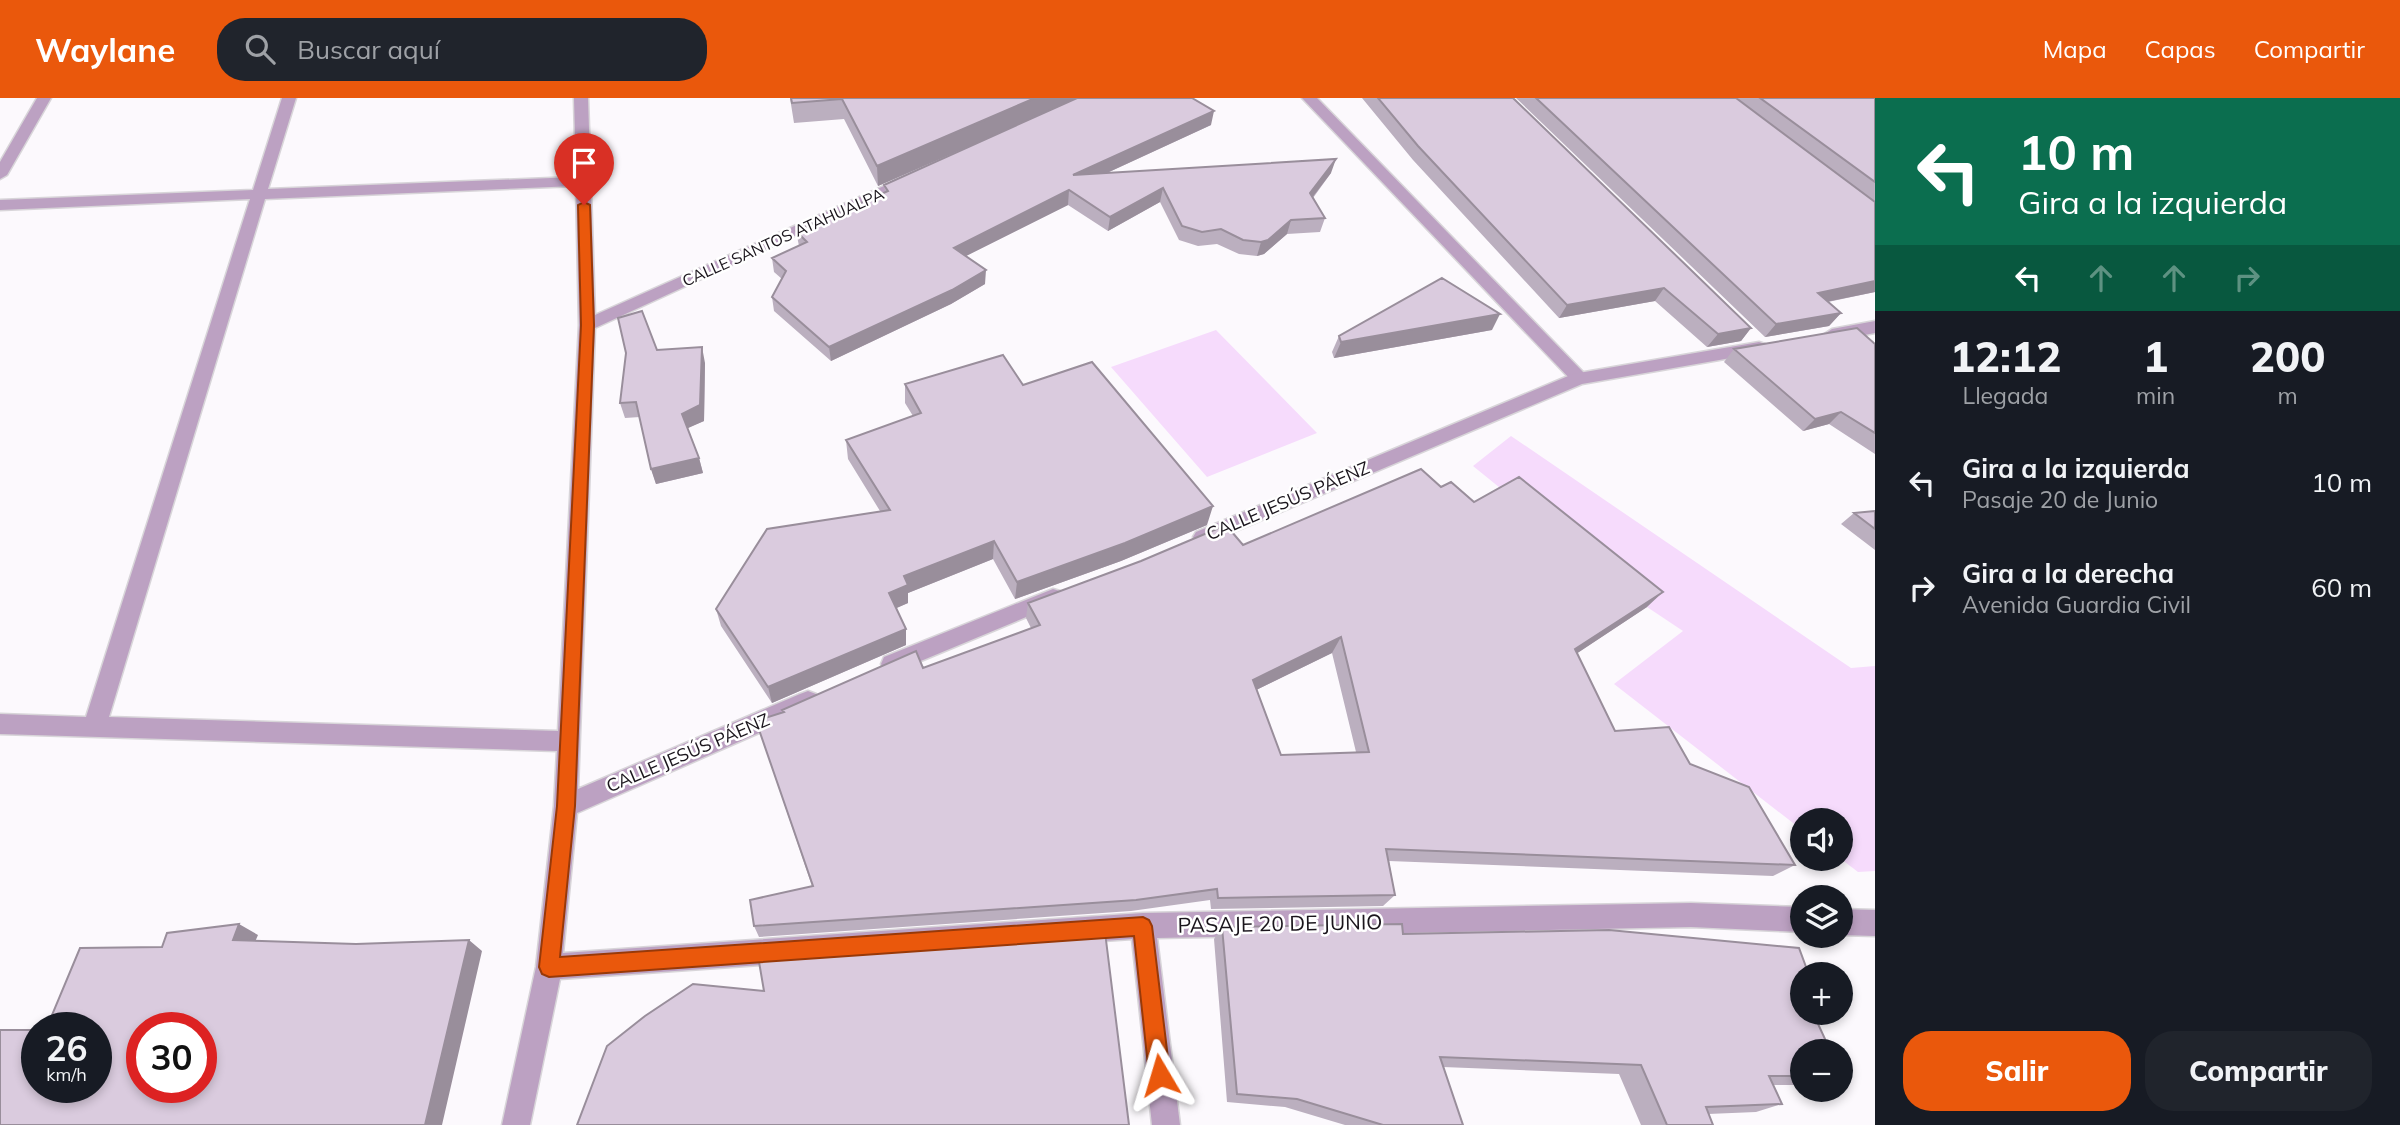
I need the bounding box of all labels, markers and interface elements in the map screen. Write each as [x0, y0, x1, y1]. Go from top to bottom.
search box [217, 18, 707, 81]
text: Waylane [35, 29, 175, 70]
icon: search [241, 30, 279, 68]
text: Buscar aquí [297, 33, 440, 66]
text: Mapa [2043, 34, 2107, 64]
text: Capas [2145, 34, 2216, 64]
text: Compartir [2254, 34, 2365, 64]
text: 10 m [2018, 121, 2134, 182]
icon: left [1903, 126, 1994, 217]
pin [554, 133, 614, 205]
icon: arrive [565, 144, 603, 182]
text: Gira a la izquierda [2018, 182, 2287, 222]
street label: CALLE SANTOS ATAHUALPA [679, 183, 887, 291]
icon: left [2009, 259, 2047, 297]
icon: ahead [2082, 259, 2120, 297]
icon: ahead [2155, 259, 2193, 297]
icon: right [2228, 259, 2266, 297]
text: 12:12 [1950, 330, 2061, 383]
text: 1 [2143, 330, 2168, 383]
text: 200 [2250, 330, 2325, 383]
text: Llegada [1963, 381, 2048, 410]
text: min [2136, 381, 2175, 410]
text: m [2277, 381, 2298, 410]
text: Gira a la izquierda [1962, 452, 2190, 485]
street label: CALLE JESÚS PÁENZ [1203, 456, 1373, 545]
icon: left [1903, 464, 1941, 502]
text: 10 m [2311, 466, 2372, 499]
text: Pasaje 20 de Junio [1962, 485, 2158, 514]
text: Gira a la derecha [1962, 557, 2174, 590]
icon: right [1903, 569, 1941, 607]
text: 60 m [2311, 571, 2372, 604]
text: Avenida Guardia Civil [1962, 590, 2191, 619]
street label: CALLE JESÚS PÁENZ [603, 708, 773, 797]
map controls [1790, 808, 1853, 1102]
button: sound [1790, 808, 1853, 871]
button: layers [1790, 885, 1853, 948]
street label: PASAJE 20 DE JUNIO [1177, 908, 1383, 938]
button: + [1790, 962, 1853, 1025]
speed limit sign: 30 [126, 1012, 217, 1103]
text: 26 [45, 1026, 88, 1070]
button: Salir [1903, 1031, 2131, 1111]
button: Compartir [2145, 1031, 2372, 1111]
position arrow [1123, 1038, 1197, 1112]
button: − [1790, 1039, 1853, 1102]
text: km/h [46, 1063, 87, 1086]

